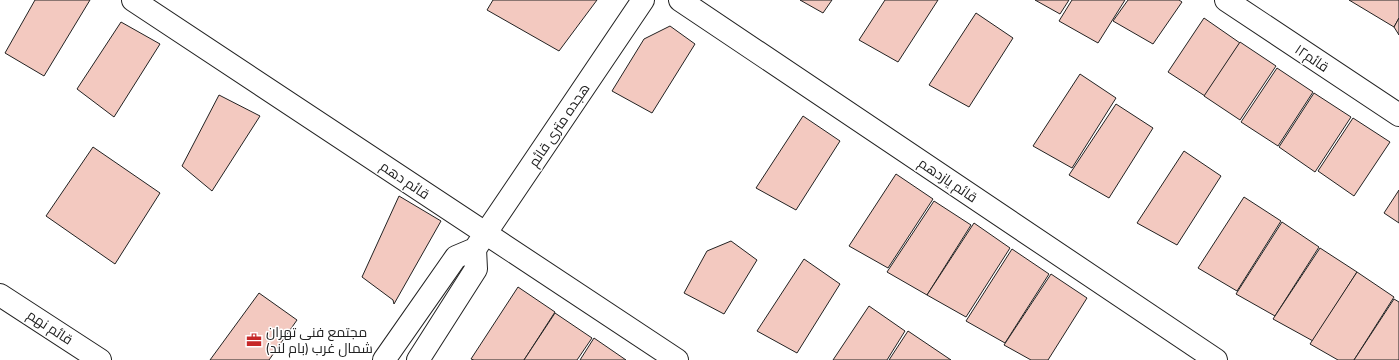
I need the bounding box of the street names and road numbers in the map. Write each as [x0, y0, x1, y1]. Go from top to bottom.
street label: قائم۱۲ [1291, 38, 1334, 77]
street label: هجده متری قائم [523, 79, 594, 171]
street label: قائم یازدهم [914, 152, 982, 207]
street label: قائم دهم [376, 155, 434, 204]
street label: قائم نهم [23, 304, 77, 349]

